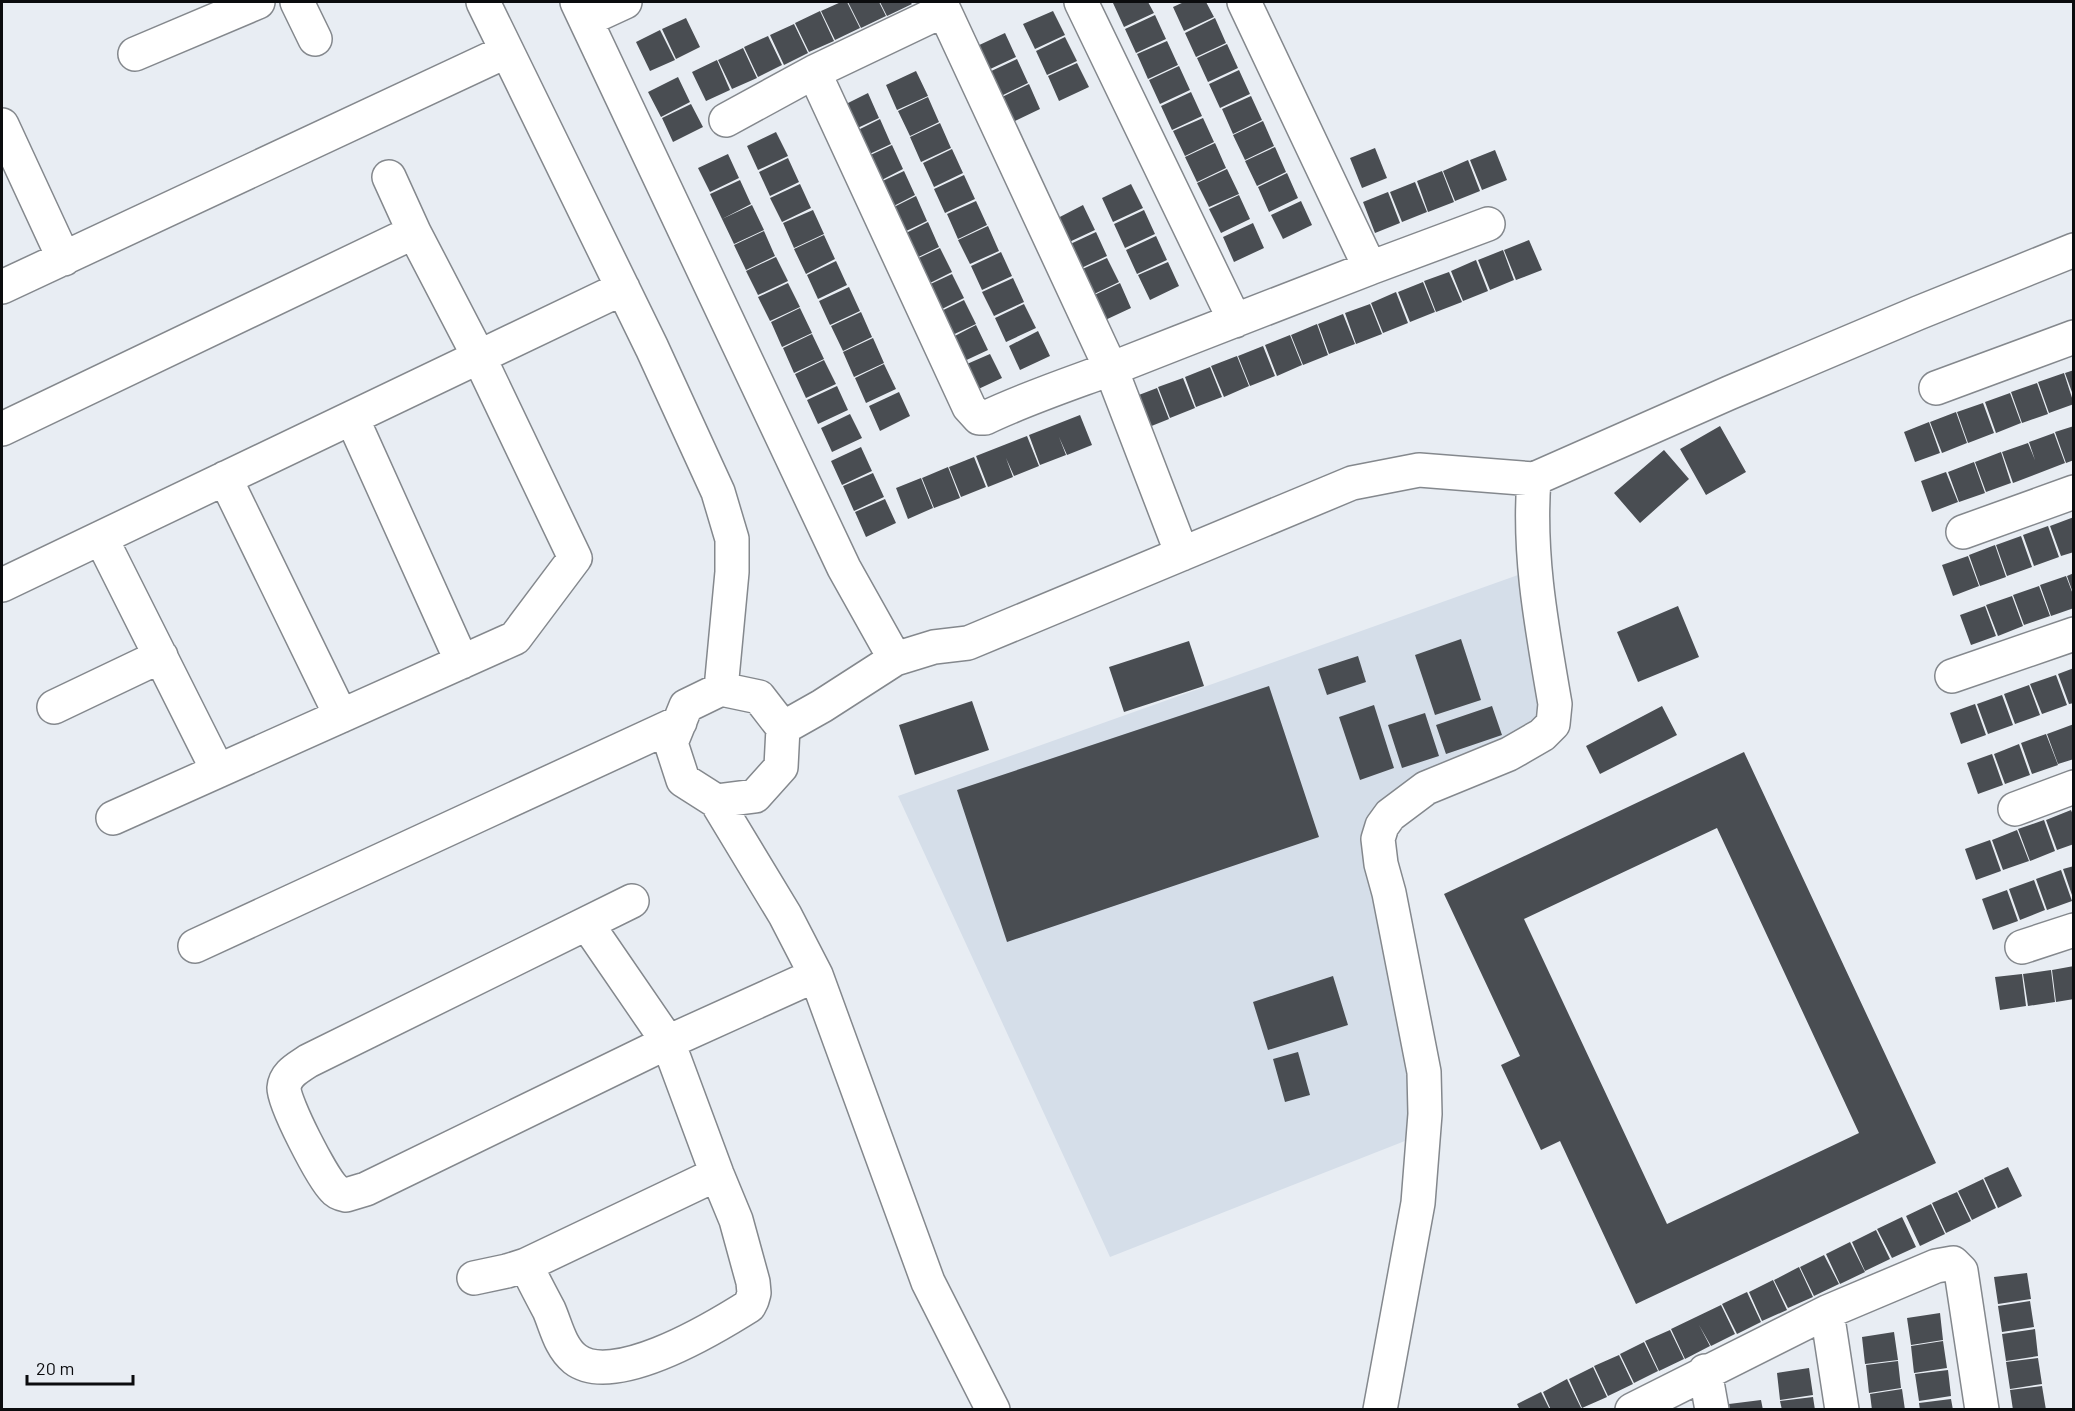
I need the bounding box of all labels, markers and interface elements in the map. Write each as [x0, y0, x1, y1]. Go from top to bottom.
scale bar [27, 1348, 134, 1386]
text: 20 m [36, 1357, 74, 1379]

